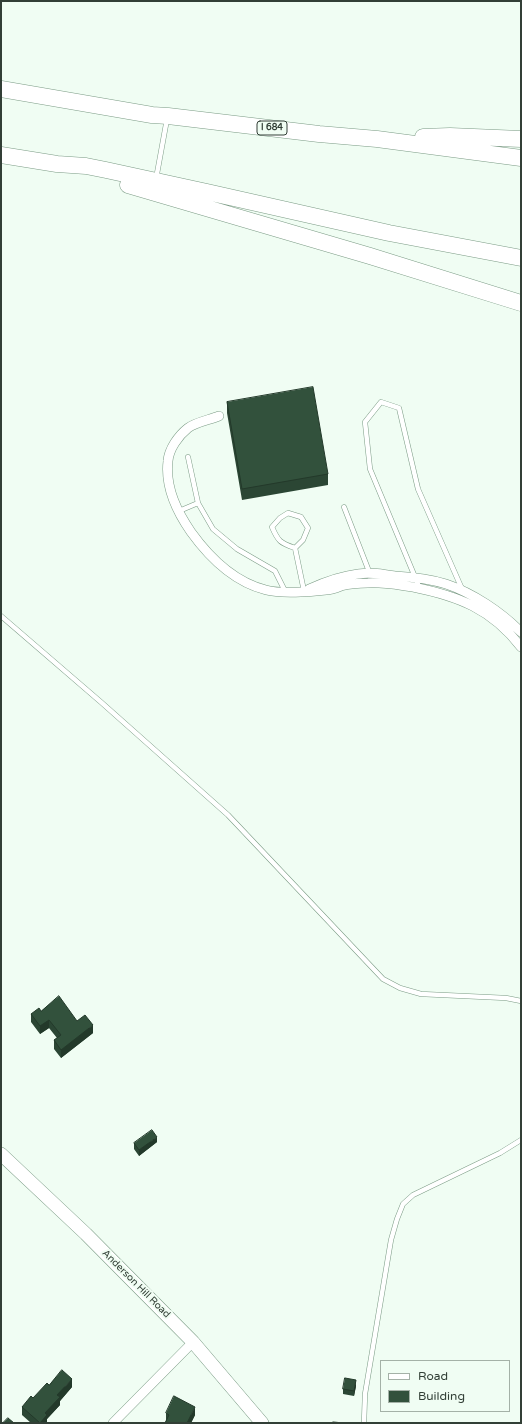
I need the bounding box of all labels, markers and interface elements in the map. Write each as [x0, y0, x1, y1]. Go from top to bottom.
road number: I 684 [257, 121, 287, 135]
street label: Anderson Hill Road [99, 1247, 173, 1321]
legend [380, 1360, 510, 1412]
text: Road [418, 1369, 448, 1383]
text: Building [418, 1389, 465, 1403]

